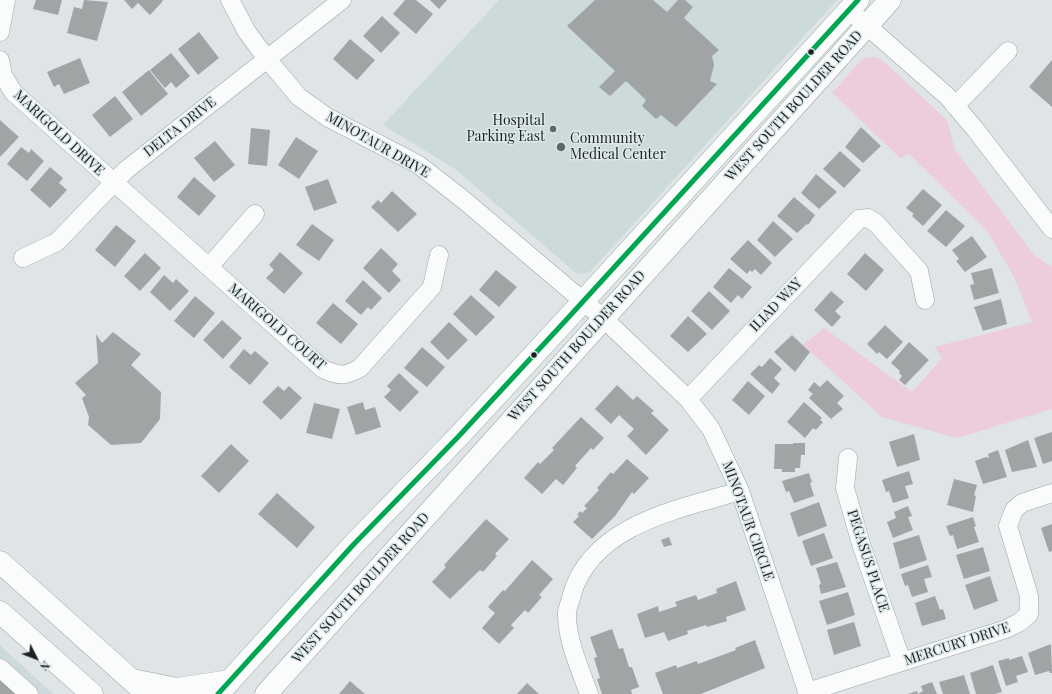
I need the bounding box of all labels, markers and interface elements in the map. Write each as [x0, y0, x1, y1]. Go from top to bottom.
street label: WEST SOUTH BOULDER ROAD [722, 27, 866, 185]
unlabelled marker [806, 47, 816, 57]
street label: MARIGOLD DRIVE [10, 87, 108, 179]
street label: DELTA DRIVE [140, 94, 220, 160]
street label: MINOTAUR DRIVE [323, 108, 433, 182]
place label: Hospital Parking East [466, 113, 545, 146]
marker: Hospital Parking East [548, 124, 558, 134]
place label: Community Medical Center [570, 131, 666, 164]
marker: Community Medical Center [555, 141, 567, 153]
street label: WEST SOUTH BOULDER ROAD [505, 267, 649, 425]
street label: ILIAD WAY [746, 275, 806, 335]
street label: MARIGOLD COURT [225, 280, 329, 374]
unlabelled marker [529, 350, 539, 360]
street label: MINOTAUR CIRCLE [719, 459, 777, 583]
street label: PEGASUS PLACE [844, 508, 892, 614]
street label: WEST SOUTH BOULDER ROAD [289, 509, 433, 667]
street label: MERCURY DRIVE [902, 619, 1012, 669]
north arrow [16, 638, 56, 678]
text: N [37, 658, 54, 674]

